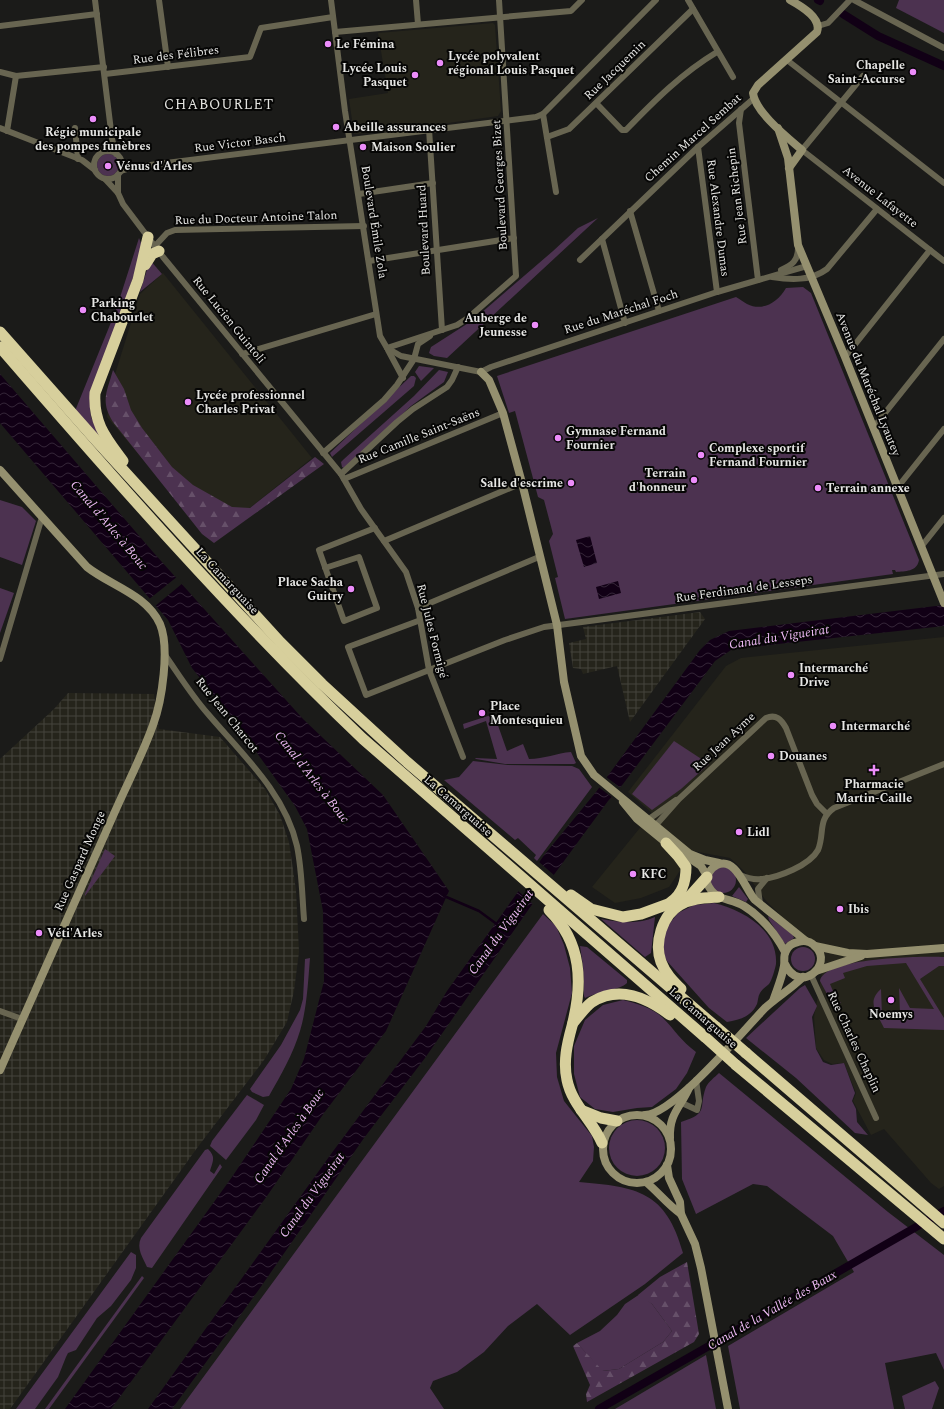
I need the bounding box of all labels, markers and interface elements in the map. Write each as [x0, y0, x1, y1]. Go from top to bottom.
place label: Le Fémina [336, 35, 395, 54]
street label: Rue Jacquemin [580, 35, 650, 105]
marker: Le Fémina [323, 39, 333, 49]
street label: Rue des Félibres [132, 40, 220, 70]
place label: Lycée polyvalent régional Louis Pasquet [448, 47, 575, 80]
place label: Chapelle Saint-Accurse [828, 56, 905, 89]
marker: Lycée polyvalent régional Louis Pasquet [435, 58, 445, 68]
place label: Lycée Louis Pasquet [342, 59, 407, 92]
marker: Chapelle Saint-Accurse [908, 67, 918, 77]
marker: Lycée Louis Pasquet [410, 70, 420, 80]
street label: Chemin Marcel Sembat [640, 89, 746, 187]
district label: CHABOURLET [164, 94, 274, 115]
marker: Régie municipale des pompes funèbres [88, 114, 98, 124]
place label: Abeille assurances [344, 118, 446, 137]
street label: Boulevard Georges Bizet [487, 119, 513, 251]
marker: Abeille assurances [331, 122, 341, 132]
place label: Régie municipale des pompes funèbres [35, 123, 151, 156]
street label: Rue Victor Basch [193, 128, 287, 158]
place label: Maison Soulier [371, 138, 456, 157]
marker: Maison Soulier [358, 142, 368, 152]
street label: Rue Jean Richepin [722, 146, 752, 245]
place label: Vénus d'Arles [116, 157, 193, 176]
street label: Rue Alexandre Dumas [701, 158, 735, 278]
marker: Vénus d'Arles [103, 161, 113, 171]
street label: Avenue Lafayette [838, 161, 922, 233]
street label: Boulevard Émile Zola [356, 164, 392, 280]
street label: Boulevard Huard [412, 184, 436, 276]
street label: Rue du Docteur Antoine Talon [174, 206, 338, 230]
street label: Rue Lucien Guintoli [188, 272, 270, 368]
street label: Rue du Maréchal Foch [561, 285, 681, 339]
place label: Parking Chabourlet [91, 294, 154, 327]
marker: Parking Chabourlet [78, 305, 88, 315]
place label: Auberge de Jeunesse [464, 309, 527, 342]
street label: Avenue du Maréchal Lyautey [830, 309, 906, 460]
marker: Auberge de Jeunesse [530, 320, 540, 330]
place label: Lycée professionnel Charles Privat [196, 386, 305, 419]
marker: Lycée professionnel Charles Privat [183, 397, 193, 407]
street label: Rue Camille Saint-Saëns [355, 403, 483, 469]
place label: Gymnase Fernand Fournier [566, 422, 666, 455]
marker: Gymnase Fernand Fournier [553, 433, 563, 443]
place label: Complexe sportif Fernand Fournier [709, 439, 808, 472]
marker: Complexe sportif Fernand Fournier [696, 450, 706, 460]
place label: Terrain d'honneur [629, 464, 687, 497]
place label: Salle d'escrime [480, 474, 563, 493]
marker: Terrain d'honneur [689, 475, 699, 485]
water label: Canal d'Arles à Bouc [65, 476, 153, 575]
marker: Salle d'escrime [566, 478, 576, 488]
place label: Terrain annexe [826, 479, 910, 498]
marker: Terrain annexe [813, 483, 823, 493]
street label: La Camarguaise [191, 543, 263, 619]
street label: Rue Ferdinand de Lesseps [674, 570, 814, 608]
place label: Place Sacha Guitry [278, 573, 344, 606]
street label: Rue Jules Formigé [411, 582, 453, 680]
marker: Place Sacha Guitry [346, 584, 356, 594]
water label: Canal du Vigueirat [727, 619, 831, 655]
place label: Intermarché Drive [799, 659, 868, 692]
marker: Intermarché Drive [786, 670, 796, 680]
street label: Rue Jean Charcot [191, 673, 263, 757]
place label: Place Montesquieu [490, 697, 563, 730]
marker: Place Montesquieu [477, 708, 487, 718]
street label: Rue Jean Ayme [688, 708, 760, 776]
place label: Intermarché [841, 717, 910, 736]
marker: Intermarché [828, 721, 838, 731]
water label: Canal d'Arles à Bouc [270, 727, 355, 828]
place label: Douanes [779, 747, 827, 766]
marker: Douanes [766, 751, 776, 761]
marker: Pharmacie Martin-Caille [869, 765, 879, 775]
street label: La Camarguaise [419, 771, 497, 841]
place label: Pharmacie Martin-Caille [836, 775, 912, 808]
street label: Rue Gaspard Monge [49, 808, 111, 914]
place label: Lidl [747, 823, 770, 842]
marker: Lidl [734, 827, 744, 837]
place label: KFC [641, 865, 666, 884]
marker: KFC [628, 869, 638, 879]
water label: Canal du Vigueirat [463, 884, 539, 979]
place label: Ibis [848, 900, 869, 919]
marker: Ibis [835, 904, 845, 914]
place label: Véti'Arles [47, 924, 103, 943]
marker: Véti'Arles [34, 928, 44, 938]
street label: La Camarguaise [664, 983, 742, 1053]
street label: Rue Charles Chaplin [822, 988, 886, 1096]
marker: Noemys [886, 995, 896, 1005]
place label: Noemys [869, 1005, 913, 1024]
water label: Canal d'Arles à Bouc [249, 1084, 330, 1188]
water label: Canal du Vigueirat [274, 1147, 350, 1242]
water label: Canal de la Vallée des Baux [703, 1265, 841, 1355]

